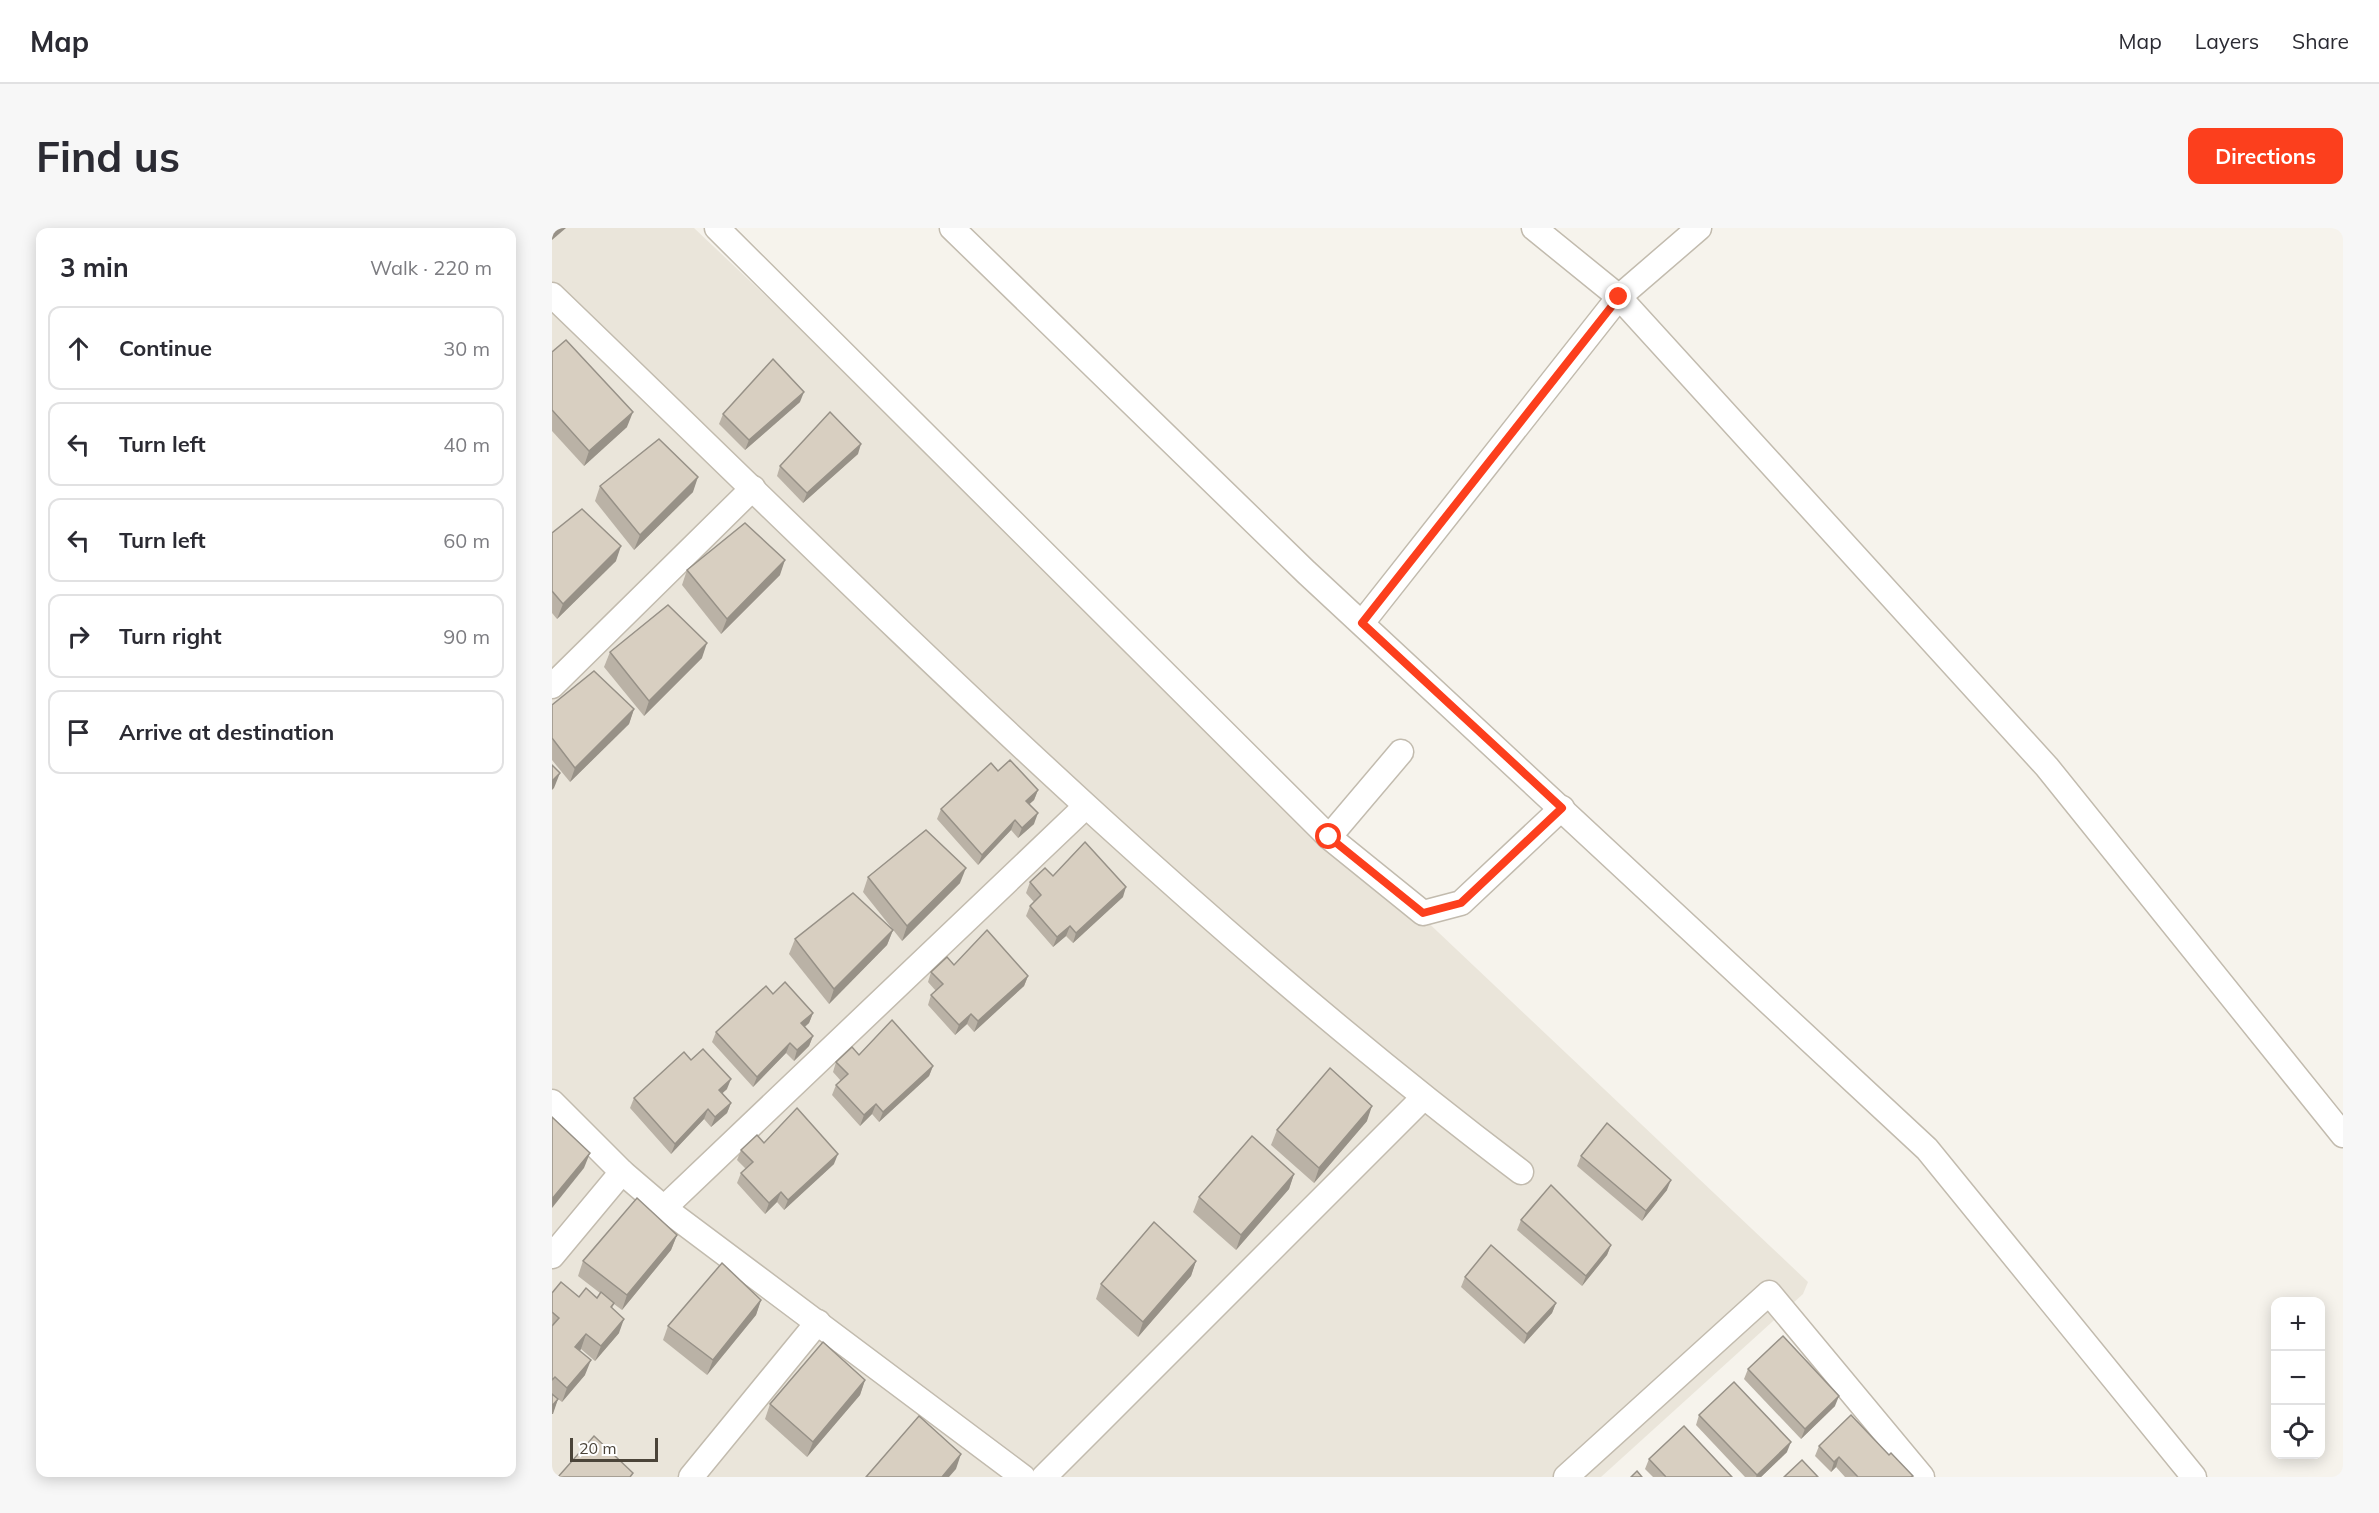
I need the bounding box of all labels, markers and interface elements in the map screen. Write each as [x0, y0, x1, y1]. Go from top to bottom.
text: Map [30, 24, 89, 59]
text: Map [2119, 28, 2162, 54]
text: Layers [2195, 28, 2259, 54]
text: Share [2292, 28, 2349, 54]
button: Directions [2188, 128, 2343, 184]
text: Find us [36, 130, 180, 183]
text: 3 min [60, 251, 129, 284]
text: Walk · 220 m [370, 255, 492, 280]
route end [1605, 283, 1631, 309]
icon: ahead [62, 332, 95, 365]
text: Continue [119, 334, 212, 362]
text: 30 m [443, 336, 490, 361]
icon: left [62, 428, 95, 461]
text: Turn left [119, 430, 206, 458]
text: 40 m [443, 432, 490, 457]
icon: left [62, 524, 95, 557]
text: Turn left [119, 526, 206, 554]
text: 60 m [443, 528, 490, 553]
icon: right [62, 620, 95, 653]
text: Turn right [119, 622, 222, 650]
text: 90 m [443, 624, 490, 649]
icon: arrive [62, 716, 95, 749]
text: Arrive at destination [119, 718, 334, 746]
route start [1315, 823, 1341, 849]
map controls [2271, 1297, 2325, 1459]
button: + [2271, 1297, 2325, 1351]
button: − [2271, 1351, 2325, 1405]
button: locate [2271, 1405, 2325, 1459]
scale bar [570, 1435, 658, 1462]
text: 20 m [579, 1438, 616, 1458]

